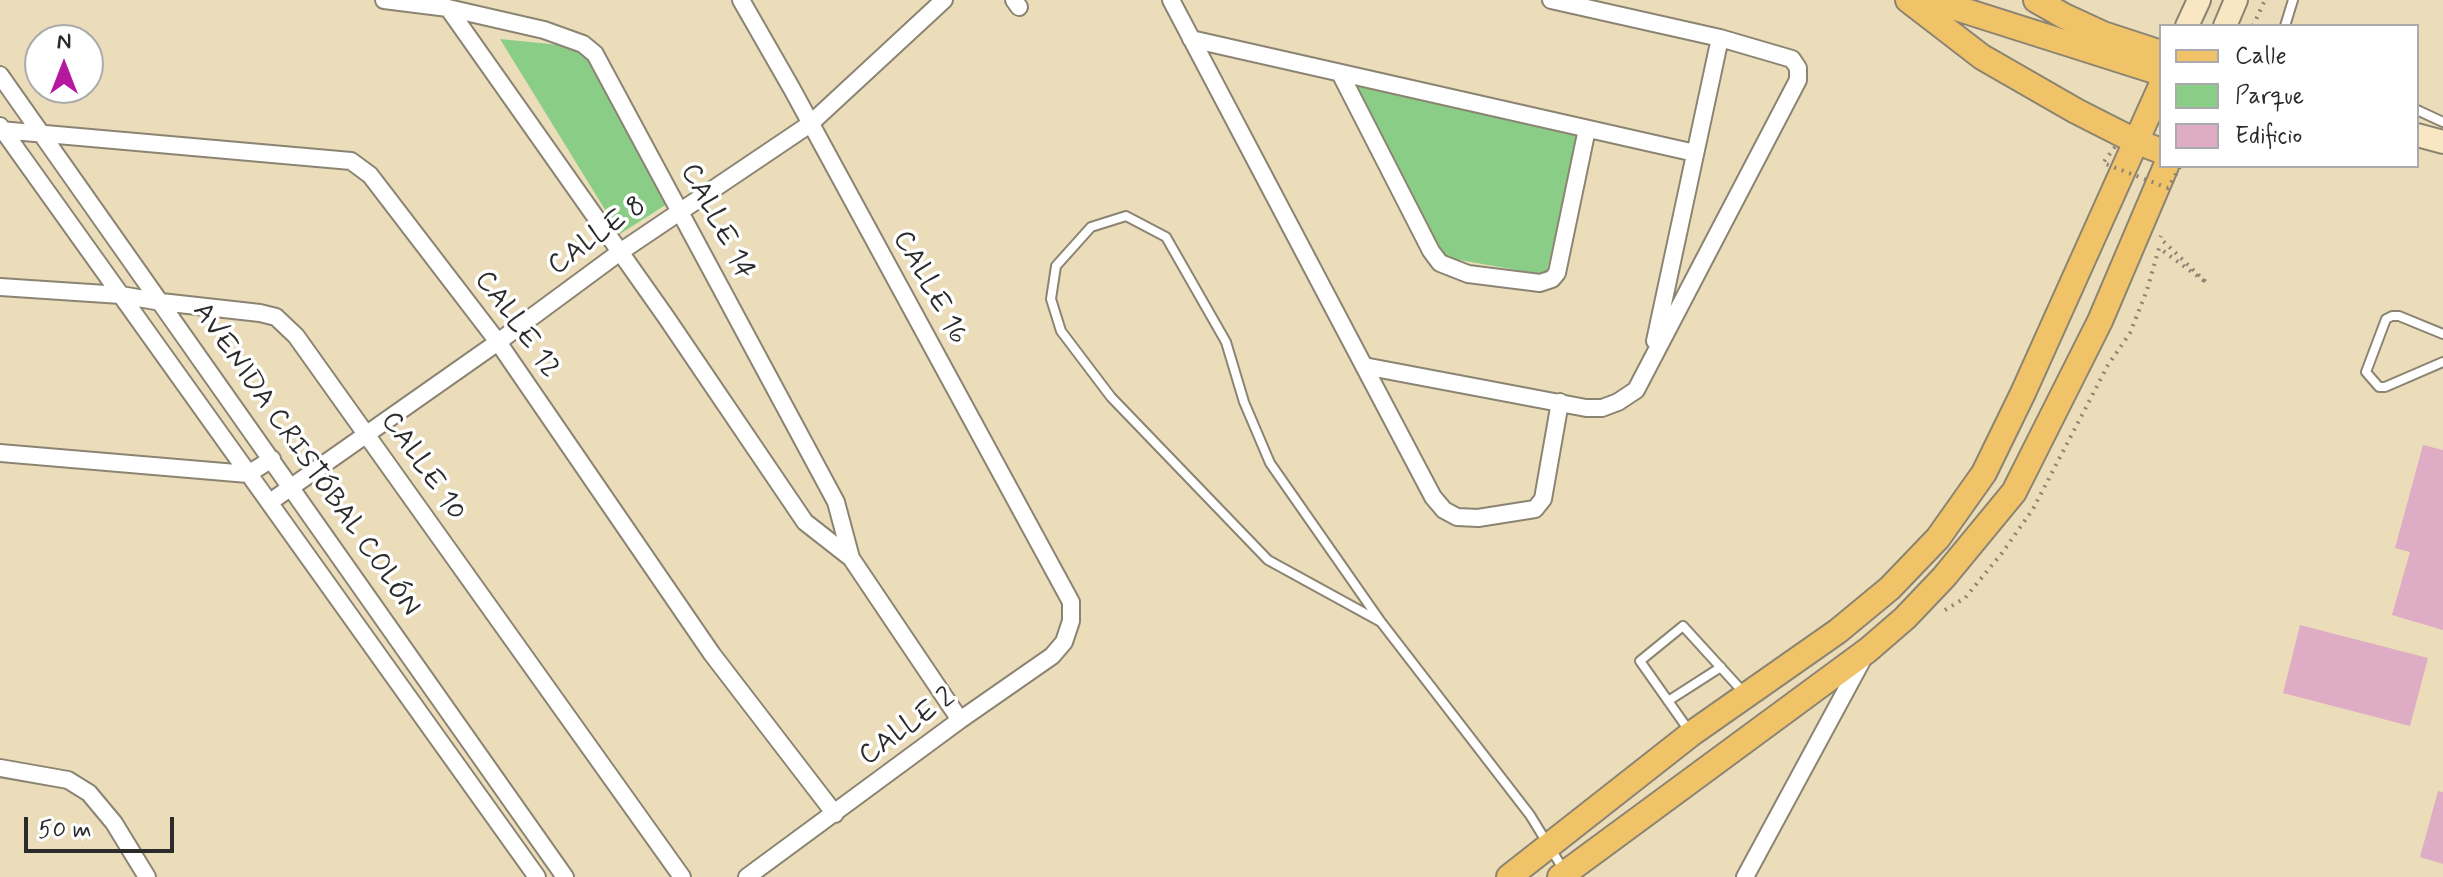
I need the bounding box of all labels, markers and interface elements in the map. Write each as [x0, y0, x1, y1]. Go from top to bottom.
north arrow [24, 24, 104, 104]
legend [2159, 24, 2419, 168]
text: N [57, 28, 71, 56]
text: Calle [2235, 41, 2287, 72]
text: Parque [2235, 81, 2304, 112]
text: Edificio [2235, 121, 2302, 152]
street label: CALLE 14 [671, 158, 761, 286]
street label: CALLE 8 [543, 190, 653, 284]
street label: CALLE 16 [884, 225, 974, 351]
street label: CALLE 12 [466, 265, 566, 385]
street label: AVENIDA CRISTÓBAL COLÓN [184, 297, 426, 623]
street label: CALLE 10 [372, 406, 472, 528]
street label: CALLE 2 [853, 682, 963, 774]
scale bar [28, 801, 178, 851]
text: 50 m [38, 815, 92, 846]

